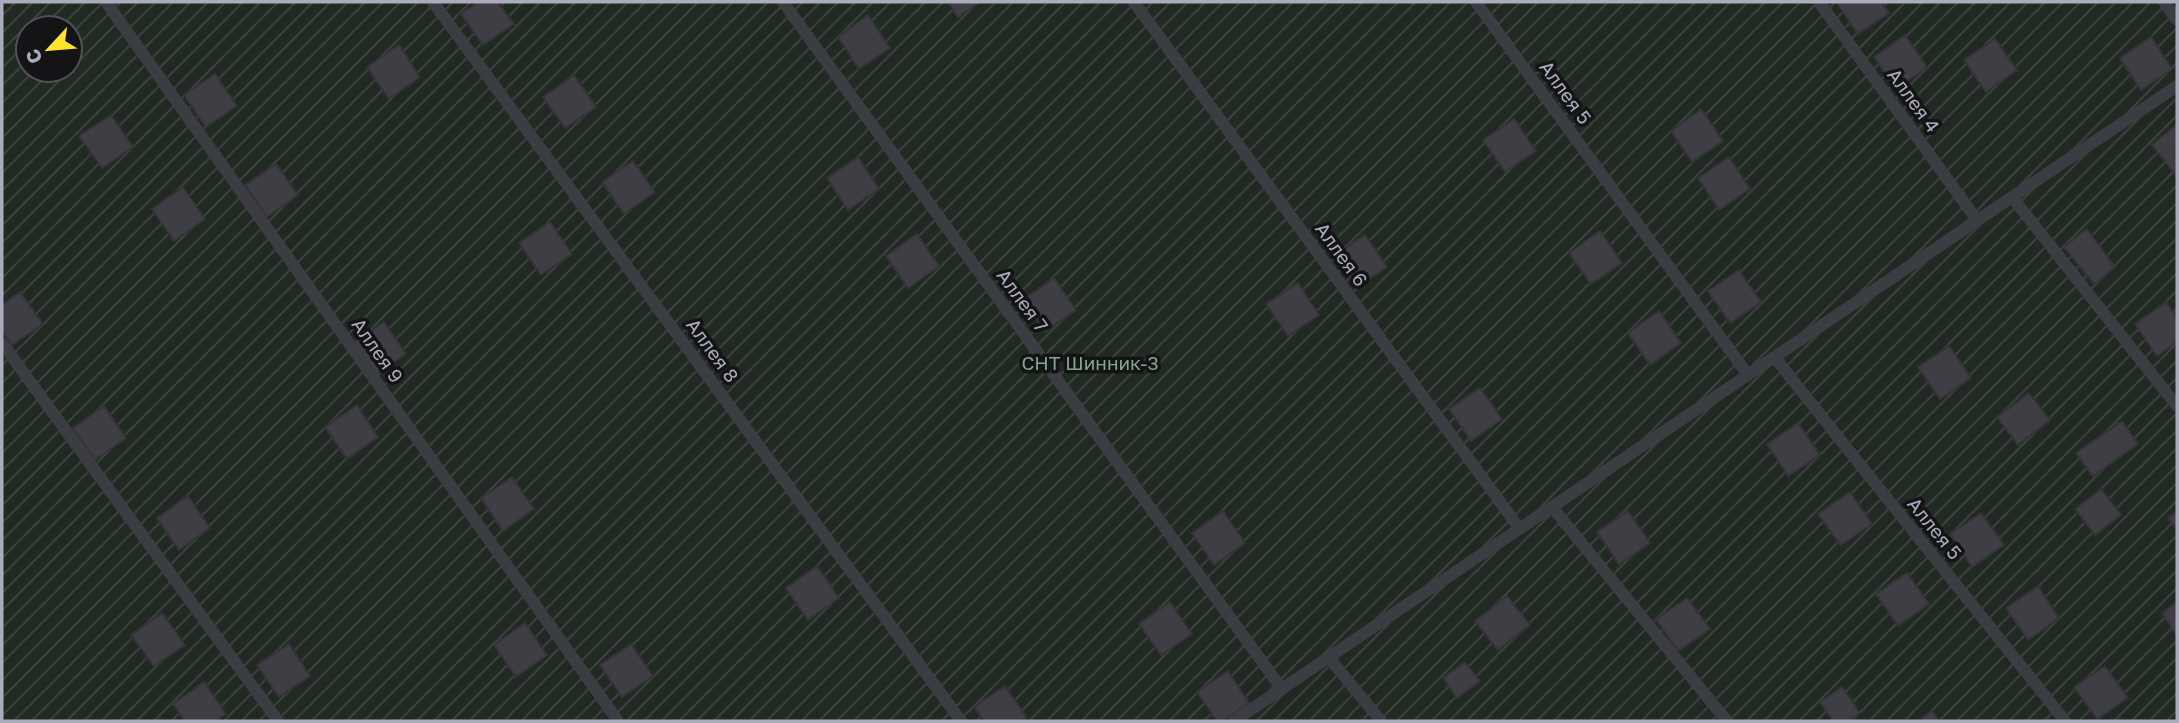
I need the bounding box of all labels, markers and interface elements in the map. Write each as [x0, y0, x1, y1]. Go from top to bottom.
north arrow [14, 14, 84, 84]
text: С [20, 46, 47, 68]
street label: Аллея 5 [1535, 56, 1597, 128]
street label: Аллея 4 [1883, 63, 1945, 137]
street label: Аллея 6 [1311, 218, 1373, 290]
street label: Аллея 7 [993, 264, 1053, 336]
street label: Аллея 9 [348, 313, 408, 387]
street label: Аллея 8 [682, 313, 744, 387]
park label: СНТ Шинник-3 [1021, 351, 1159, 374]
street label: Аллея 5 [1903, 492, 1967, 564]

